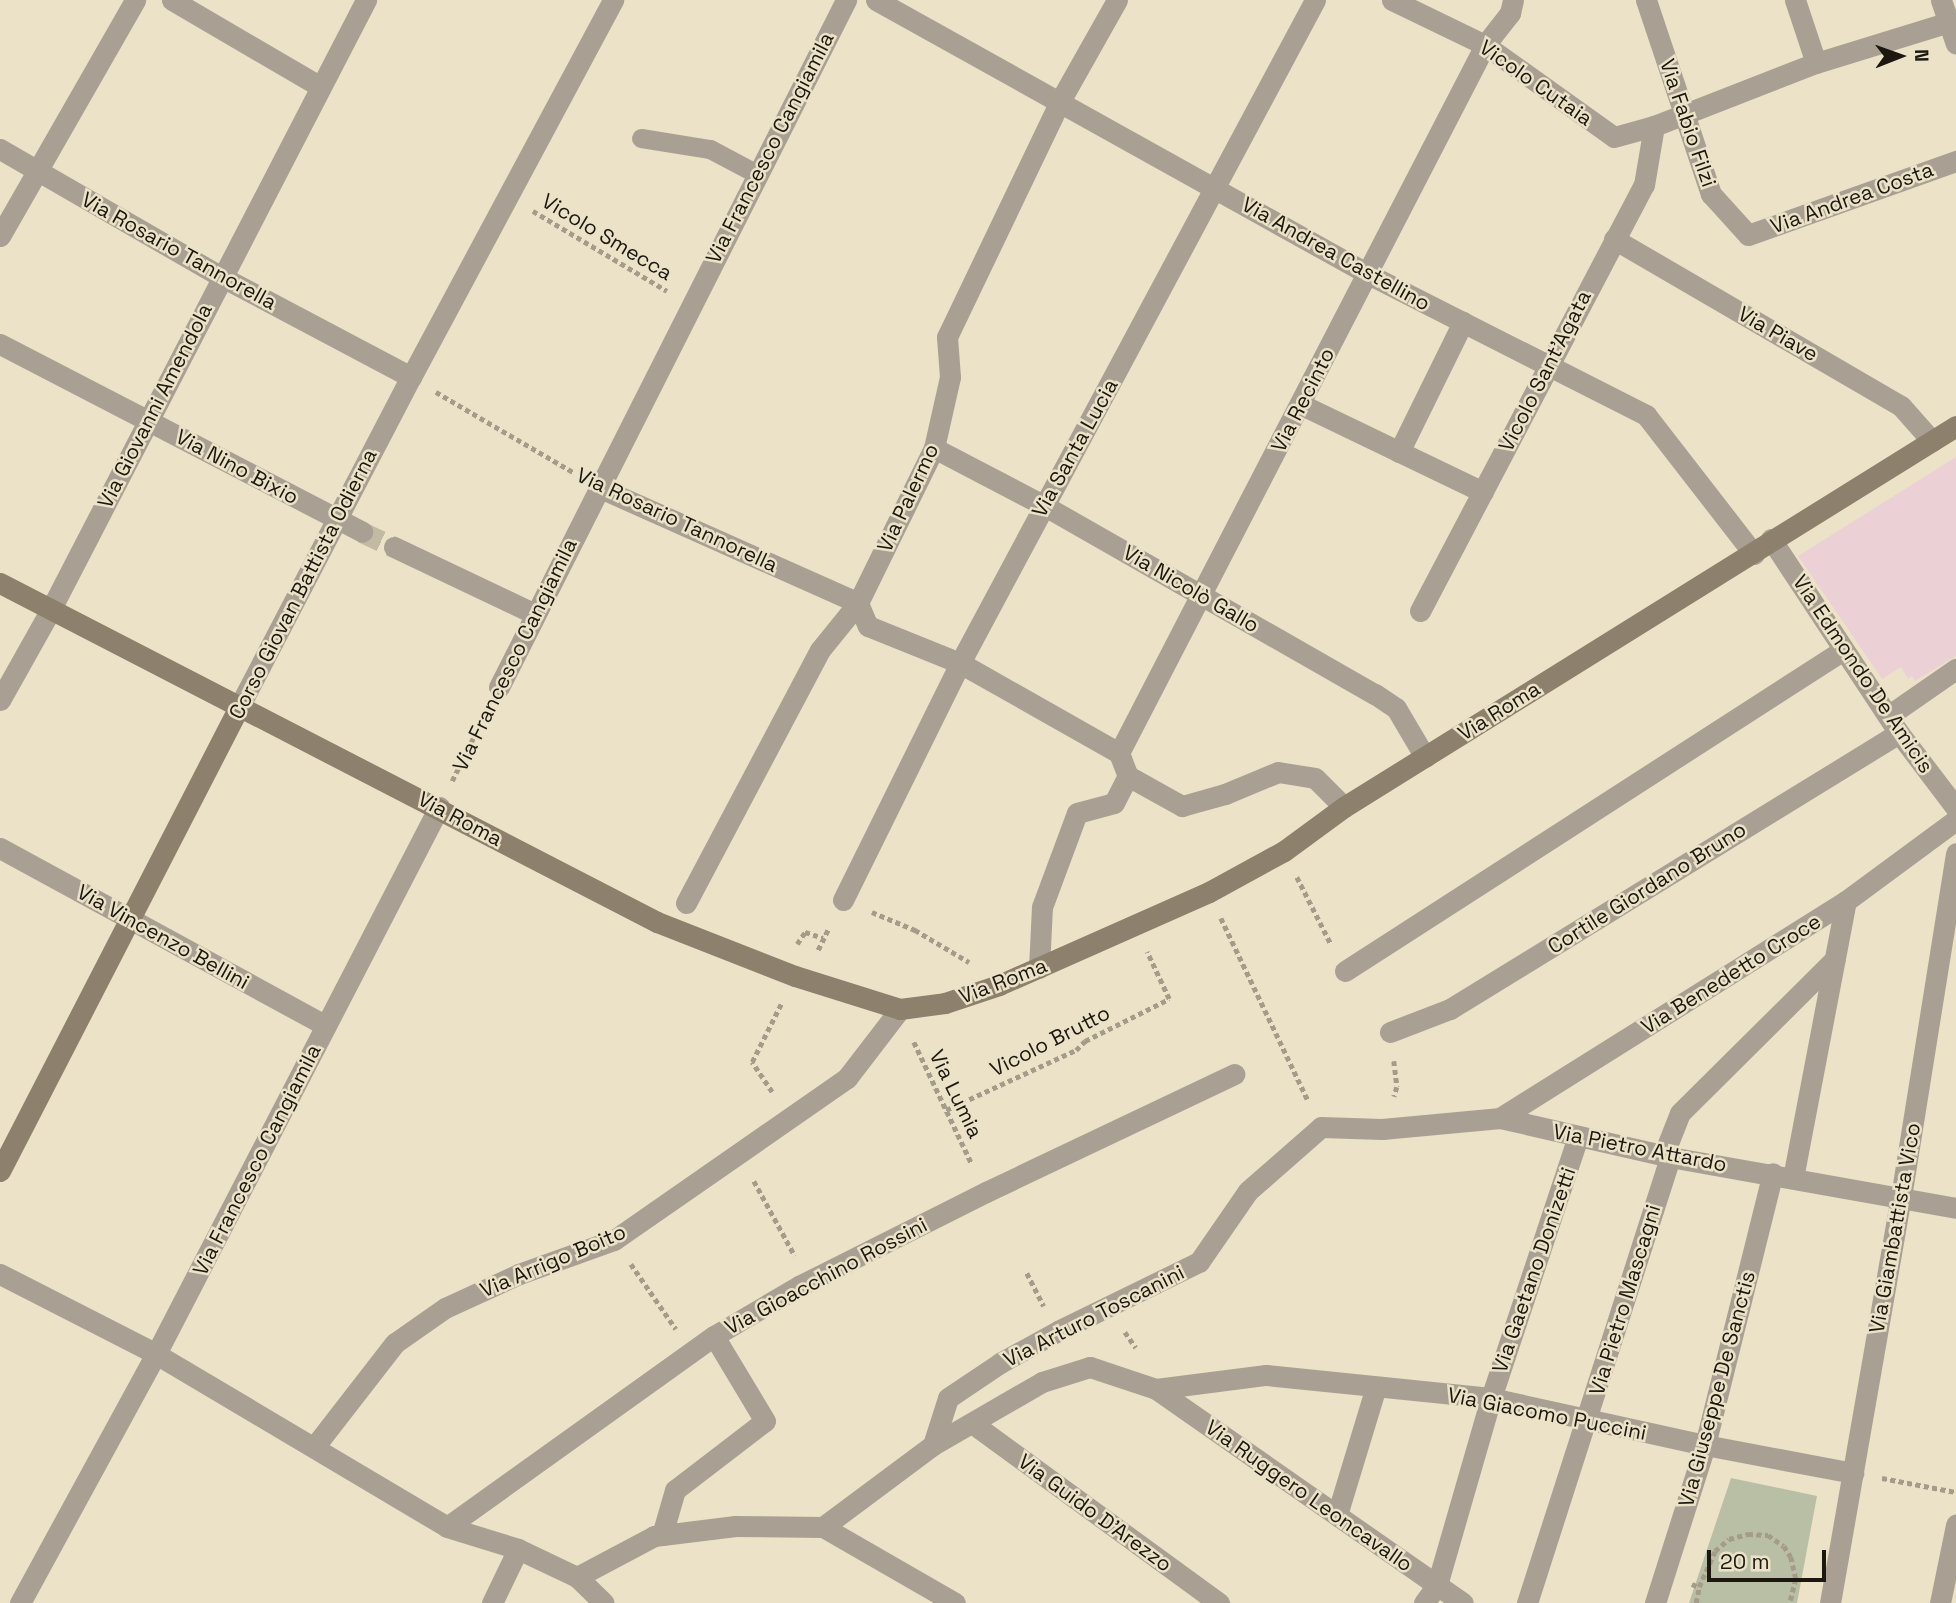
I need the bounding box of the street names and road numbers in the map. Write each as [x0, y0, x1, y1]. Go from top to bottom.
street label: Via Francesco Cangiamila [701, 28, 839, 268]
street label: Vicolo Cutaia [1475, 35, 1597, 131]
street label: Via Fabio Filzi [1654, 56, 1722, 190]
street label: Via Andrea Costa [1767, 157, 1937, 239]
street label: Via Rosario Tannorella [77, 187, 281, 315]
street label: Vicolo Smecca [537, 188, 677, 286]
street label: Via Andrea Castellino [1237, 192, 1435, 316]
street label: Vicolo Sant'Agata [1493, 286, 1597, 456]
street label: Via Giovanni Amendola [92, 299, 218, 513]
street label: Via Piave [1733, 301, 1823, 367]
street label: Via Recinto [1266, 344, 1340, 456]
street label: Via Santa Lucia [1027, 374, 1123, 522]
street label: Via Nino Bixio [171, 424, 303, 510]
street label: Via Palermo [872, 440, 944, 556]
street label: Corso Giovan Battista Odierna [224, 445, 382, 723]
street label: Via Rosario Tannorella [572, 462, 782, 578]
street label: Via Francesco Cangiamila [448, 534, 582, 776]
street label: Via Nicolò Gallo [1118, 540, 1264, 638]
street label: Via Edmondo De Amicis [1787, 570, 1939, 778]
street label: Via Roma [1453, 676, 1545, 746]
street label: Via Roma [413, 786, 507, 852]
street label: Cortile Giordano Bruno [1543, 817, 1751, 959]
street label: Via Vincenzo Bellini [72, 879, 254, 995]
street label: Via Benedetto Croce [1637, 908, 1825, 1040]
street label: Via Roma [956, 953, 1050, 1009]
street label: Vicolo Brutto [986, 1000, 1114, 1082]
street label: Via Francesco Cangiamila [188, 1040, 326, 1280]
street label: Via Lumia [924, 1046, 988, 1142]
street label: Via Pietro Attardo [1551, 1119, 1729, 1177]
street label: Via Giambattista Vico [1864, 1121, 1926, 1335]
street label: Via Gaetano Donizetti [1487, 1164, 1581, 1376]
street label: Via Pietro Mascagni [1584, 1202, 1666, 1398]
street label: Via Gioacchino Rossini [721, 1212, 931, 1340]
street label: Via Arrigo Boito [476, 1219, 630, 1303]
street label: Via Arturo Toscanini [999, 1259, 1189, 1373]
street label: Via Giuseppe De Sanctis [1673, 1268, 1761, 1510]
street label: Via Giacomo Puccini [1445, 1382, 1649, 1446]
street label: Via Ruggero Leoncavallo [1201, 1415, 1417, 1577]
street label: Via Guido D'Arezzo [1013, 1449, 1177, 1577]

